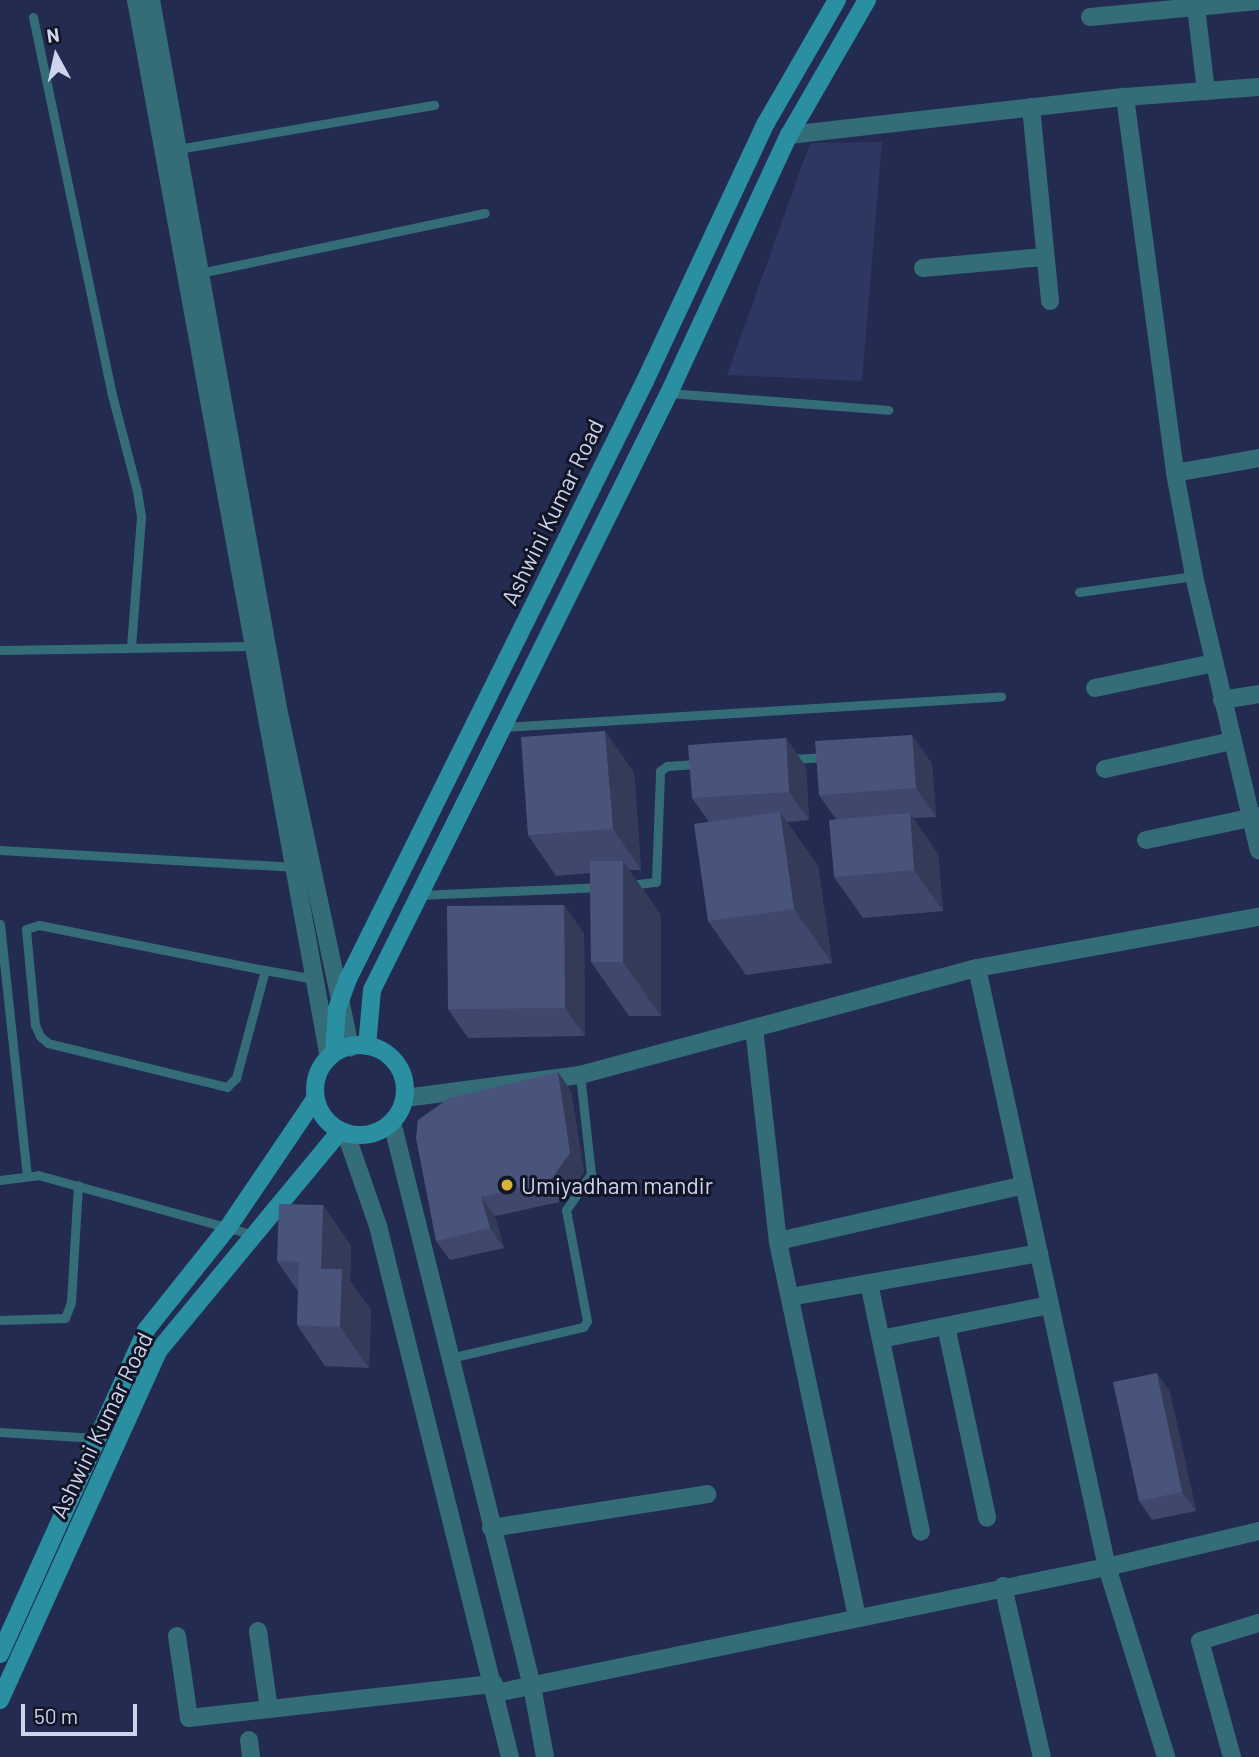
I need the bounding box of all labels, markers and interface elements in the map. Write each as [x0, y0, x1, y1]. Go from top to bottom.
north arrow [21, 21, 91, 91]
text: N [45, 22, 61, 47]
street label: Ashwini Kumar Road [495, 414, 609, 610]
place label: Umiyadham mandir [521, 1171, 713, 1199]
marker: Umiyadham mandir [499, 1177, 515, 1193]
street label: Ashwini Kumar Road [44, 1327, 158, 1523]
scale bar [24, 1690, 140, 1734]
text: 50 m [34, 1703, 78, 1728]

